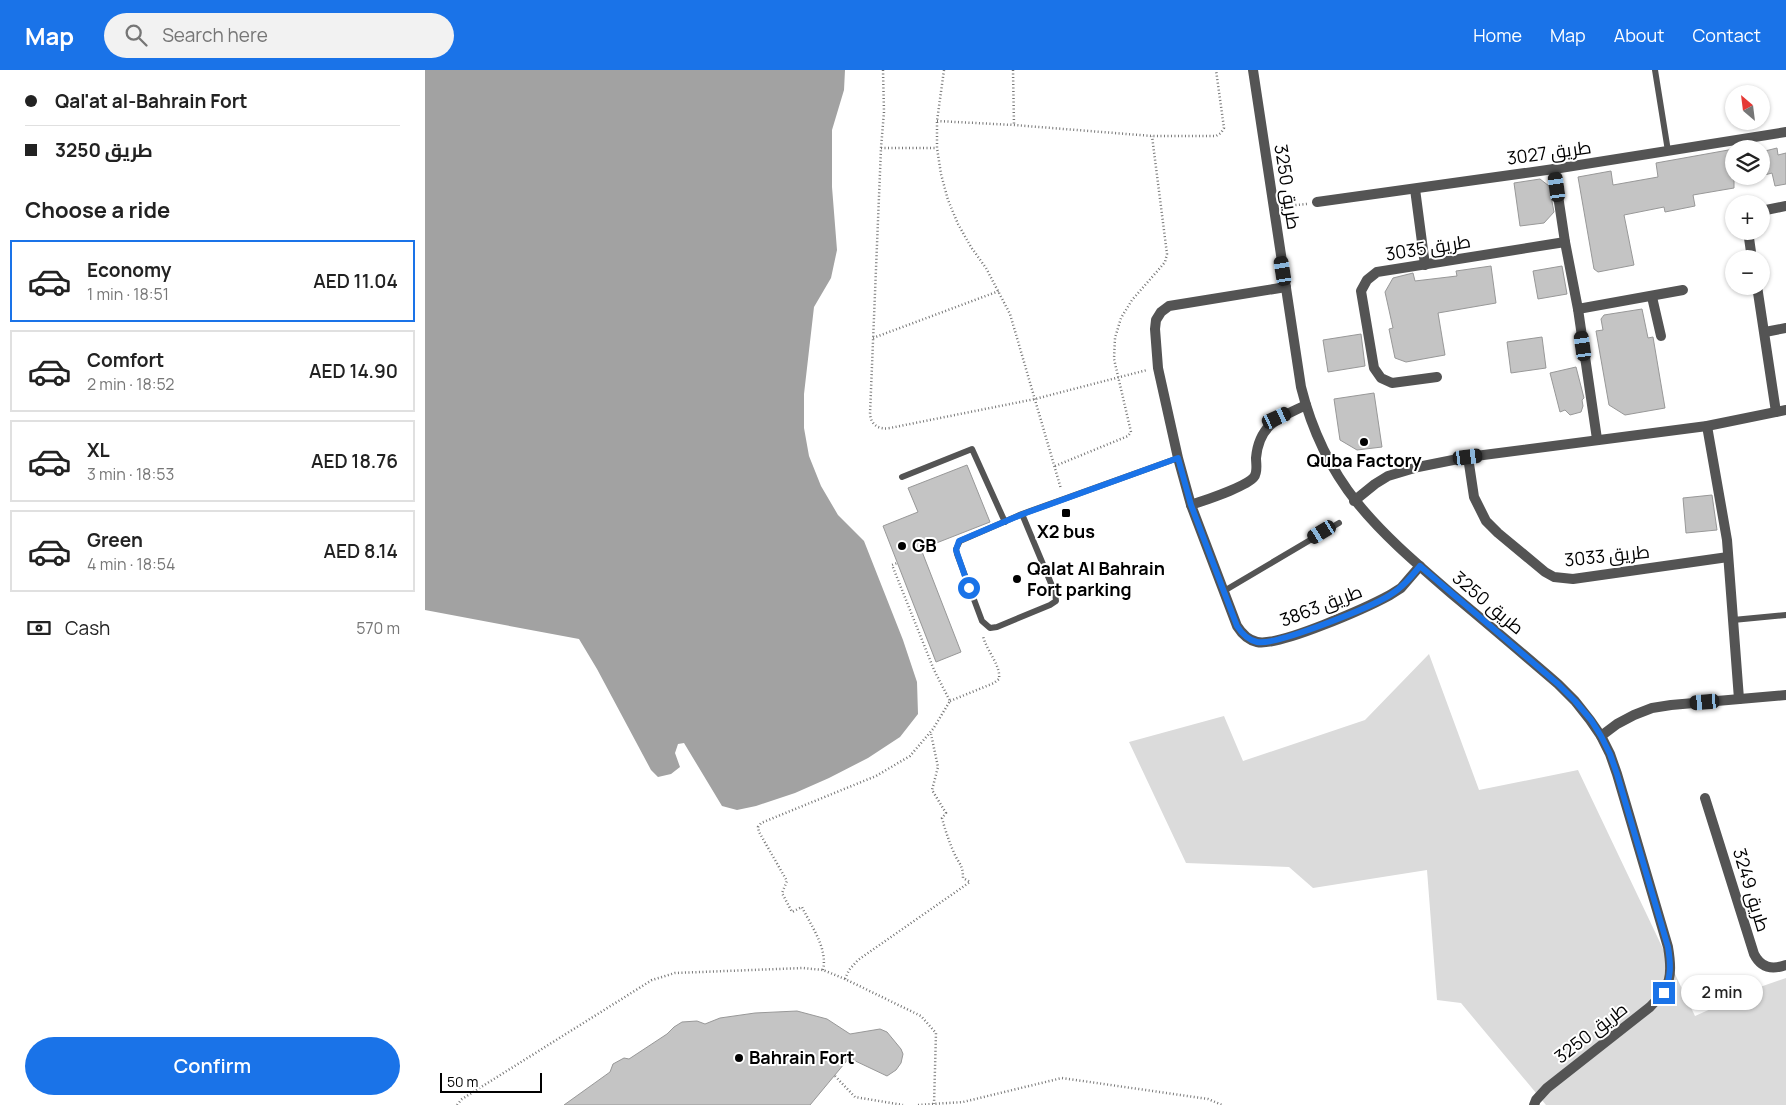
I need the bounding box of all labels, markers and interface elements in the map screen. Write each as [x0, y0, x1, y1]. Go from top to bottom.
search box [104, 13, 454, 58]
text: Map [25, 19, 74, 52]
icon: search [122, 21, 150, 49]
text: Search here [162, 22, 268, 48]
text: Home [1473, 23, 1522, 47]
text: Map [1550, 23, 1586, 47]
text: About [1614, 23, 1664, 47]
text: Contact [1692, 23, 1761, 47]
north arrow [1725, 85, 1770, 130]
map controls [1725, 85, 1770, 295]
text: Qal'at al-Bahrain Fort [55, 88, 247, 114]
street label: طريق 3027 [1505, 134, 1593, 171]
text: طريق 3250 [55, 137, 153, 163]
button: layers [1725, 140, 1770, 185]
street label: طريق 3250 [1268, 142, 1307, 232]
car [1547, 171, 1566, 203]
text: Choose a ride [25, 195, 170, 225]
button: + [1725, 195, 1770, 240]
street label: طريق 3035 [1383, 228, 1472, 267]
button: − [1725, 250, 1770, 295]
car [1273, 255, 1292, 287]
text: Economy [87, 257, 171, 283]
icon: car [27, 259, 72, 304]
text: AED 11.04 [313, 268, 398, 294]
text: 1 min · 18:51 [87, 283, 169, 305]
car [1573, 330, 1592, 362]
text: Comfort [87, 347, 164, 373]
icon: car [27, 349, 72, 394]
text: AED 14.90 [309, 358, 398, 384]
text: 2 min · 18:52 [87, 373, 174, 395]
car [1260, 405, 1293, 431]
marker: Quba Factory [1358, 436, 1370, 448]
text: XL [87, 437, 110, 463]
icon: car [27, 439, 72, 484]
text: AED 18.76 [311, 448, 398, 474]
place label: Quba Factory [1307, 448, 1421, 472]
car [1452, 448, 1483, 466]
text: 3 min · 18:53 [87, 463, 174, 485]
marker: X2 bus [1060, 507, 1072, 519]
car [1305, 518, 1338, 546]
place label: X2 bus [1037, 519, 1095, 543]
text: Green [87, 527, 143, 553]
icon: car [27, 529, 72, 574]
place label: GB [912, 533, 937, 557]
text: AED 8.14 [323, 538, 398, 564]
street label: طريق 3033 [1563, 539, 1651, 572]
marker: GB [896, 540, 908, 552]
text: 4 min · 18:54 [87, 553, 175, 575]
place label: Qalat Al Bahrain Fort parking [1027, 556, 1165, 601]
street label: طريق 3250 [1447, 565, 1529, 640]
marker: Qalat Al Bahrain Fort parking [1011, 573, 1023, 585]
route start [958, 577, 980, 599]
street label: طريق 3863 [1276, 578, 1366, 633]
icon: cash [25, 614, 53, 642]
text: Cash [65, 615, 110, 641]
text: 570 m [356, 617, 400, 639]
car [1689, 693, 1720, 711]
street label: طريق 3249 [1727, 845, 1776, 935]
callout: 2 min [1681, 976, 1764, 1010]
text: 2 min [1702, 981, 1742, 1003]
route end [1653, 982, 1675, 1004]
street label: طريق 3250 [1549, 996, 1632, 1069]
button: Confirm [25, 1037, 400, 1095]
place label: Bahrain Fort [749, 1045, 854, 1069]
marker: Bahrain Fort [733, 1052, 745, 1064]
scale bar [440, 1070, 543, 1093]
text: 50 m [447, 1072, 478, 1091]

